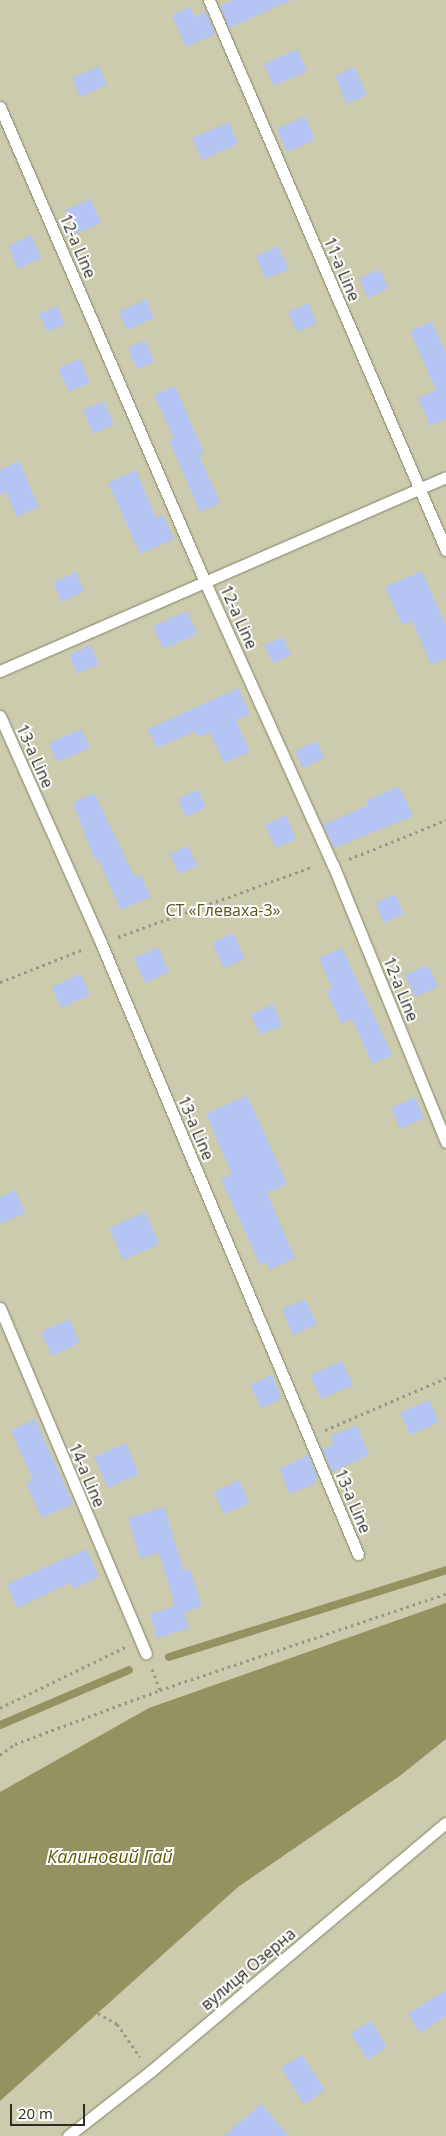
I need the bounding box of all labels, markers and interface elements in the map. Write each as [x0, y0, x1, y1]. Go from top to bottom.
street label: 12-a Line [56, 211, 100, 281]
street label: 11-a Line [320, 234, 364, 304]
street label: 12-a Line [216, 582, 262, 652]
street label: 13-a Line [12, 721, 58, 791]
park label: СТ «Глеваха-3» [165, 900, 281, 920]
street label: 12-a Line [379, 954, 423, 1024]
street label: 13-a Line [174, 1093, 218, 1163]
street label: 14-a Line [65, 1440, 109, 1510]
street label: 13-a Line [331, 1466, 375, 1536]
water label: Калиновий Гай [47, 1845, 173, 1867]
street label: вулиця Озерна [197, 1924, 299, 2014]
scale bar [12, 2094, 88, 2126]
text: 20 m [18, 2103, 53, 2123]

